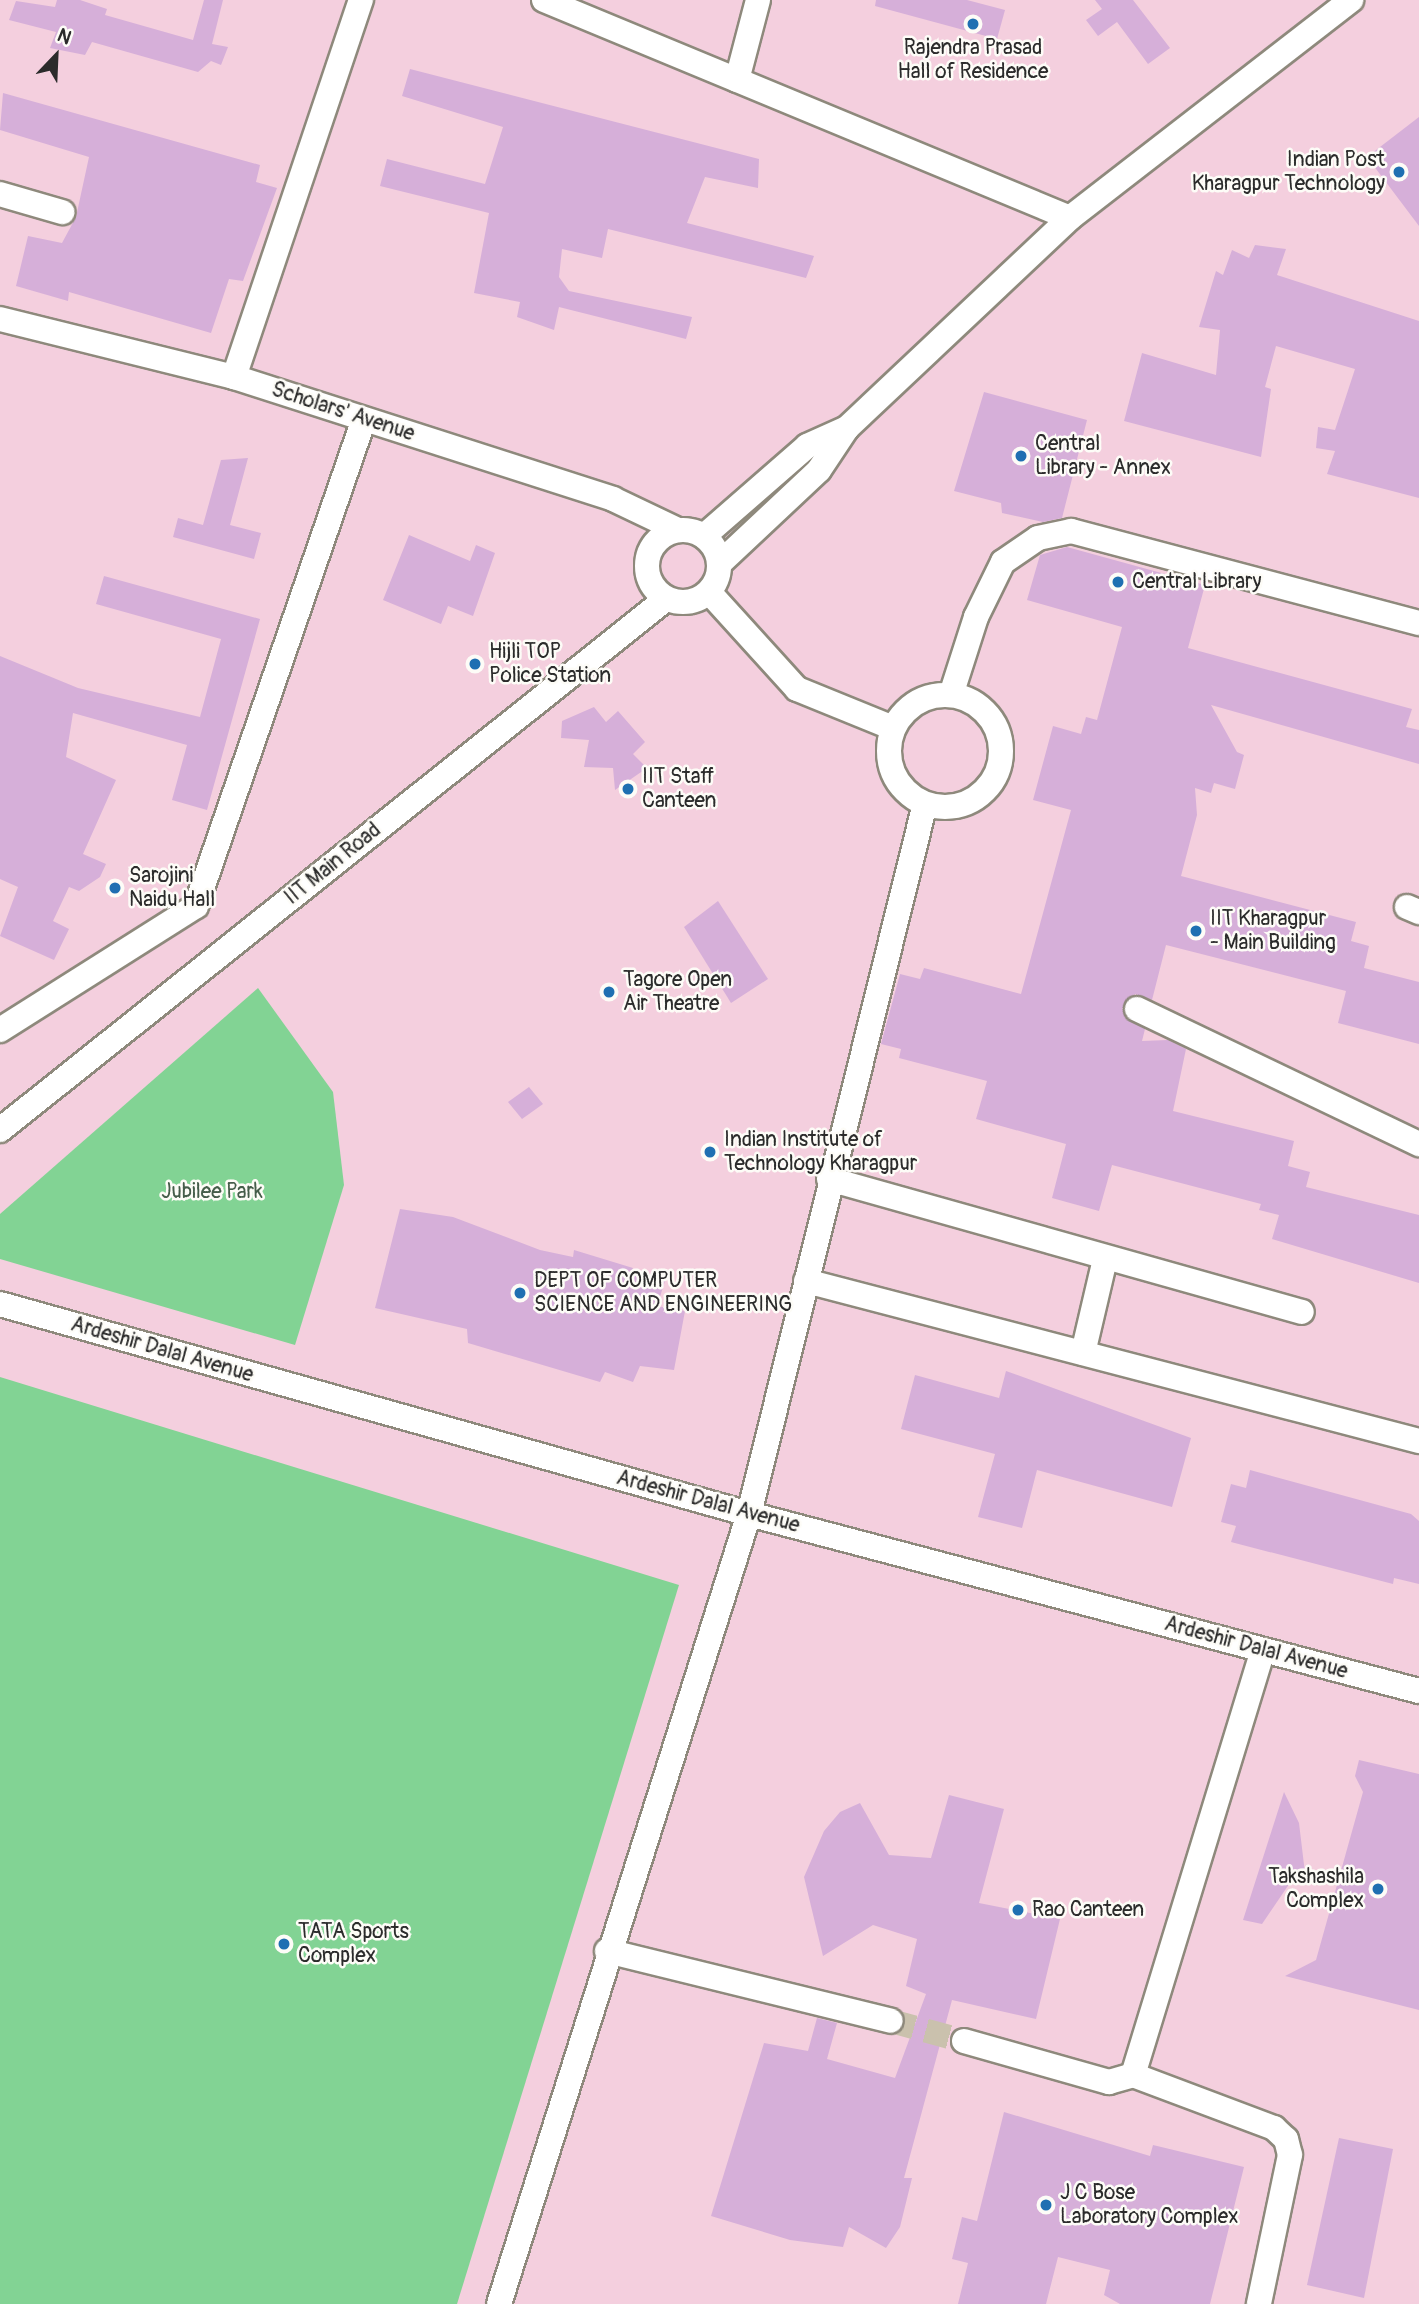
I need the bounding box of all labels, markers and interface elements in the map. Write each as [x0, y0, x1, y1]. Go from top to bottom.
marker: Rajendra Prasad Hall of Residence [965, 16, 981, 32]
north arrow [21, 21, 91, 91]
text: N [54, 23, 75, 50]
place label: Rajendra Prasad Hall of Residence [898, 35, 1048, 85]
place label: Indian Post Kharagpur Technology [1192, 147, 1385, 197]
marker: Indian Post Kharagpur Technology [1391, 164, 1407, 180]
street label: Scholars' Avenue [268, 377, 418, 447]
place label: Central Library - Annex [1035, 431, 1171, 481]
marker: Central Library - Annex [1013, 448, 1029, 464]
place label: Central Library [1132, 569, 1261, 595]
marker: Central Library [1110, 574, 1126, 590]
place label: Hijli TOP Police Station [489, 639, 611, 689]
marker: Hijli TOP Police Station [467, 656, 483, 672]
place label: IIT Staff Canteen [642, 764, 716, 814]
marker: IIT Staff Canteen [620, 781, 636, 797]
street label: IIT Main Road [280, 818, 386, 910]
place label: Sarojini Naidu Hall [129, 863, 215, 913]
marker: Sarojini Naidu Hall [107, 880, 123, 896]
place label: IIT Kharagpur - Main Building [1210, 906, 1336, 956]
marker: IIT Kharagpur - Main Building [1188, 923, 1204, 939]
place label: Tagore Open Air Theatre [623, 967, 732, 1017]
marker: Tagore Open Air Theatre [601, 984, 617, 1000]
place label: Indian Institute of Technology Kharagpur [724, 1127, 917, 1177]
marker: Indian Institute of Technology Kharagpur [702, 1144, 718, 1160]
park label: Jubilee Park [161, 1179, 263, 1205]
place label: DEPT OF COMPUTER SCIENCE AND ENGINEERING [534, 1268, 792, 1318]
marker: DEPT OF COMPUTER SCIENCE AND ENGINEERING [512, 1285, 528, 1301]
street label: Ardeshir Dalal Avenue [68, 1312, 256, 1388]
street label: Ardeshir Dalal Avenue [614, 1465, 802, 1539]
street label: Ardeshir Dalal Avenue [1162, 1611, 1350, 1685]
place label: Takshashila Complex [1268, 1864, 1364, 1914]
marker: Takshashila Complex [1370, 1881, 1386, 1897]
place label: Rao Canteen [1032, 1897, 1144, 1923]
marker: Rao Canteen [1010, 1902, 1026, 1918]
place label: TATA Sports Complex [298, 1919, 409, 1969]
marker: TATA Sports Complex [276, 1936, 292, 1952]
place label: J C Bose Laboratory Complex [1060, 2180, 1239, 2230]
marker: J C Bose Laboratory Complex [1038, 2197, 1054, 2213]

